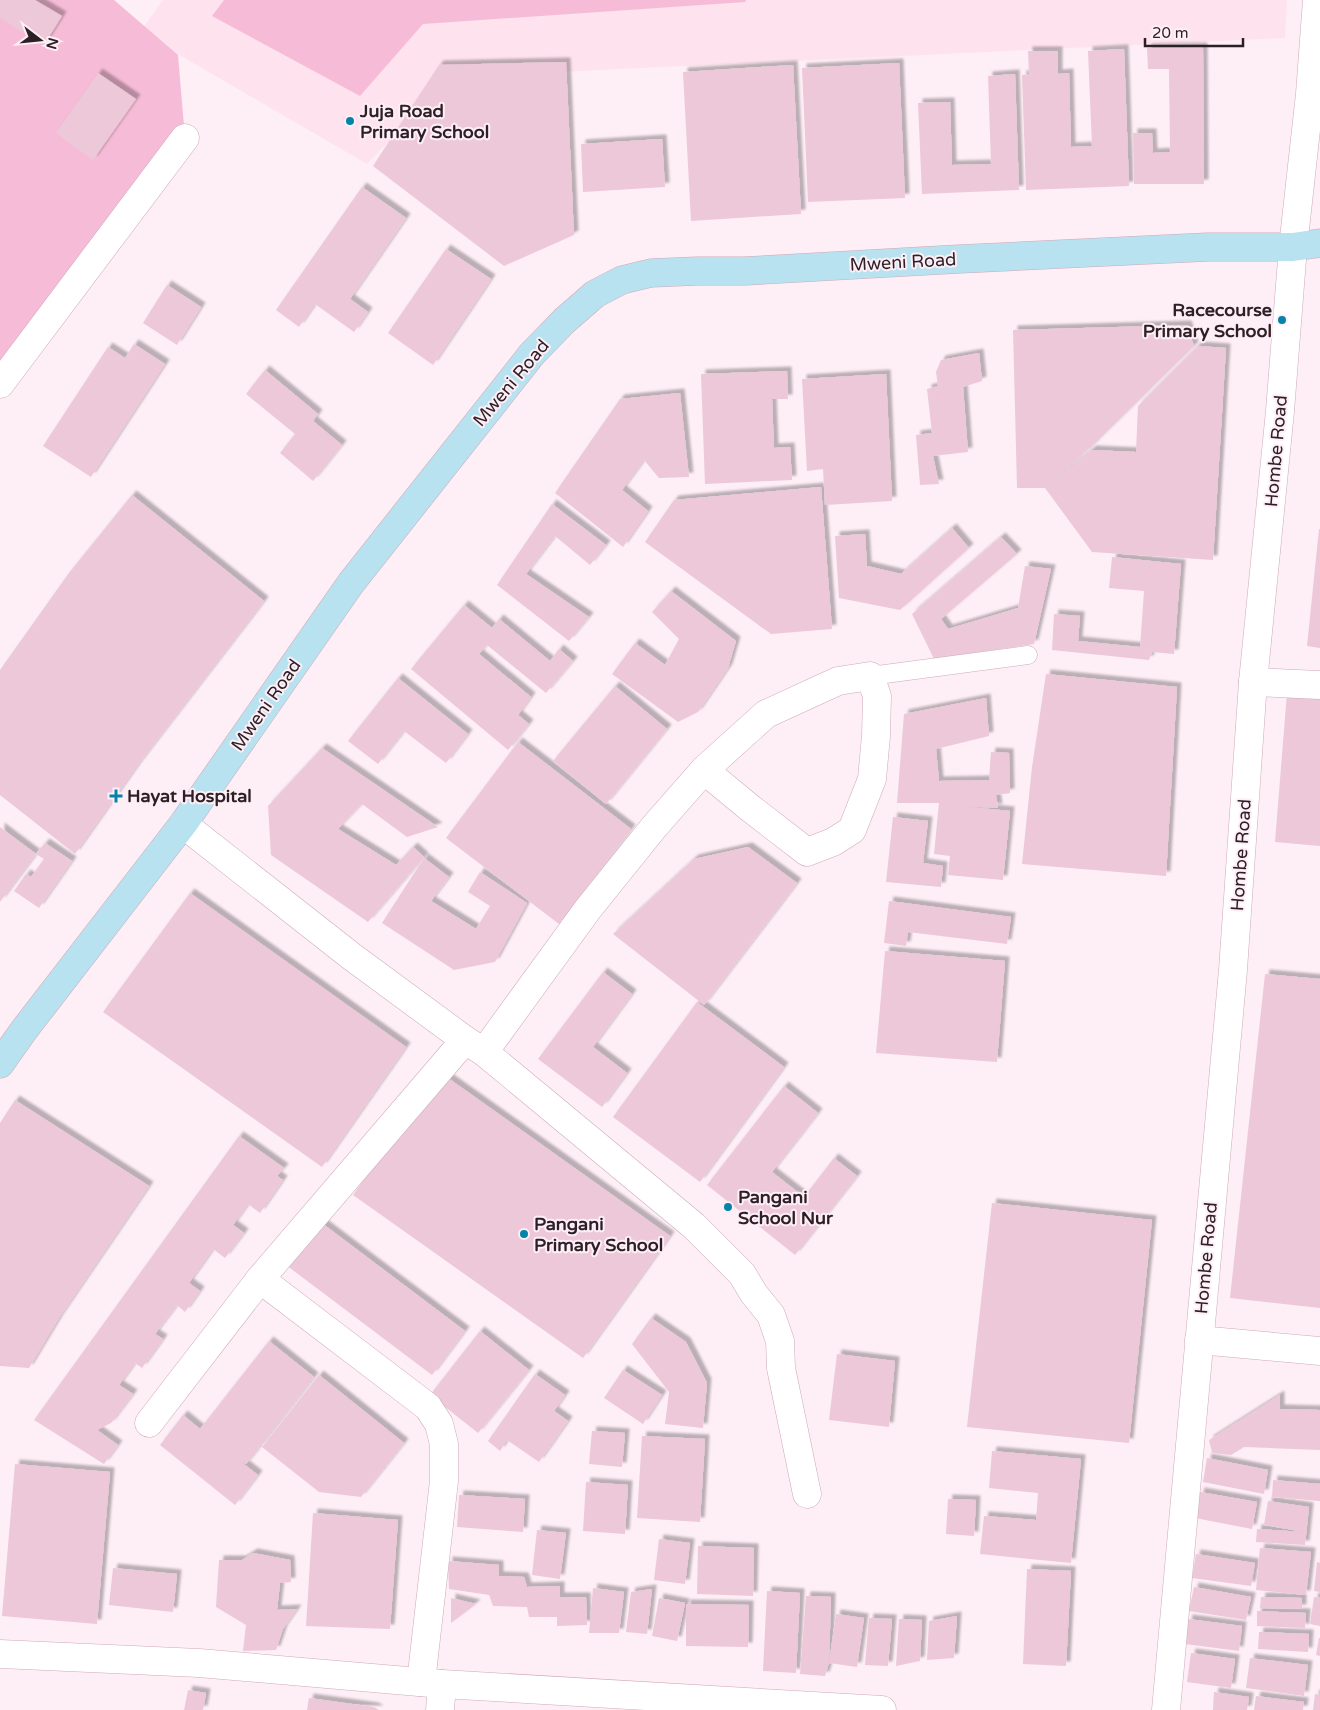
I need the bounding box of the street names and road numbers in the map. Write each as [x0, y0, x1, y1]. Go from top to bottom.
street label: Mweni Road [849, 248, 957, 276]
street label: Mweni Road [468, 335, 554, 431]
street label: Hombe Road [1260, 394, 1292, 508]
street label: Mweni Road [226, 655, 306, 755]
street label: Hombe Road [1226, 798, 1256, 912]
street label: Hombe Road [1190, 1201, 1222, 1315]

